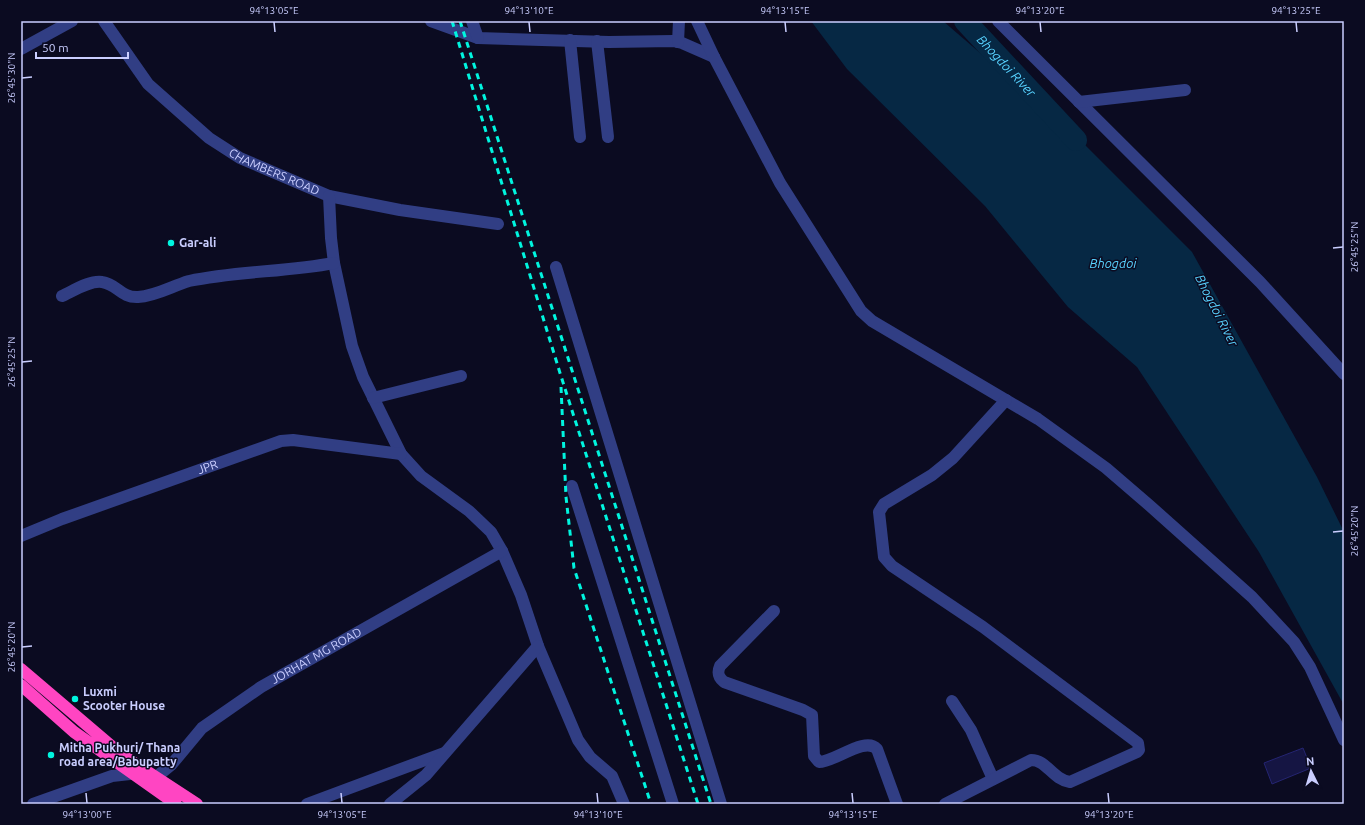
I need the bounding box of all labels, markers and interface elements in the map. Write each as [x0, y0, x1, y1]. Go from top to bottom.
text: 94°13'05"E [249, 5, 299, 16]
text: 94°13'10"E [504, 5, 554, 16]
text: 94°13'15"E [760, 5, 810, 16]
text: 94°13'20"E [1015, 5, 1065, 16]
text: 94°13'25"E [1271, 5, 1321, 16]
water label: Bhogdoi River [975, 32, 1039, 100]
scale bar [36, 34, 128, 60]
text: 50 m [42, 41, 69, 54]
text: 26°45'30"N [6, 53, 17, 103]
street label: CHAMBERS ROAD [227, 146, 322, 197]
text: 26°45'25"N [1349, 222, 1360, 272]
place label: Gar-ali [179, 236, 216, 249]
marker: Gar-ali [166, 238, 176, 248]
water label: Bhogdoi [1090, 256, 1137, 270]
water label: Bhogdoi River [1193, 272, 1242, 349]
text: 26°45'25"N [6, 337, 17, 387]
street label: JPR [196, 457, 220, 476]
text: 26°45'20"N [1349, 506, 1360, 556]
text: 26°45'20"N [6, 622, 17, 672]
street label: JORHAT MG ROAD [268, 625, 364, 686]
place label: Luxmi Scooter House [83, 685, 165, 712]
marker: Luxmi Scooter House [70, 694, 80, 704]
place label: Mitha Pukhuri/ Thana road area/Babupatty [59, 741, 180, 768]
marker: Mitha Pukhuri/ Thana road area/Babupatty [46, 750, 56, 760]
north arrow [1291, 751, 1331, 791]
text: N [1306, 755, 1315, 767]
text: 94°13'00"E [62, 809, 112, 820]
text: 94°13'05"E [317, 809, 367, 820]
text: 94°13'10"E [573, 809, 623, 820]
text: 94°13'15"E [828, 809, 878, 820]
text: 94°13'20"E [1084, 809, 1134, 820]

